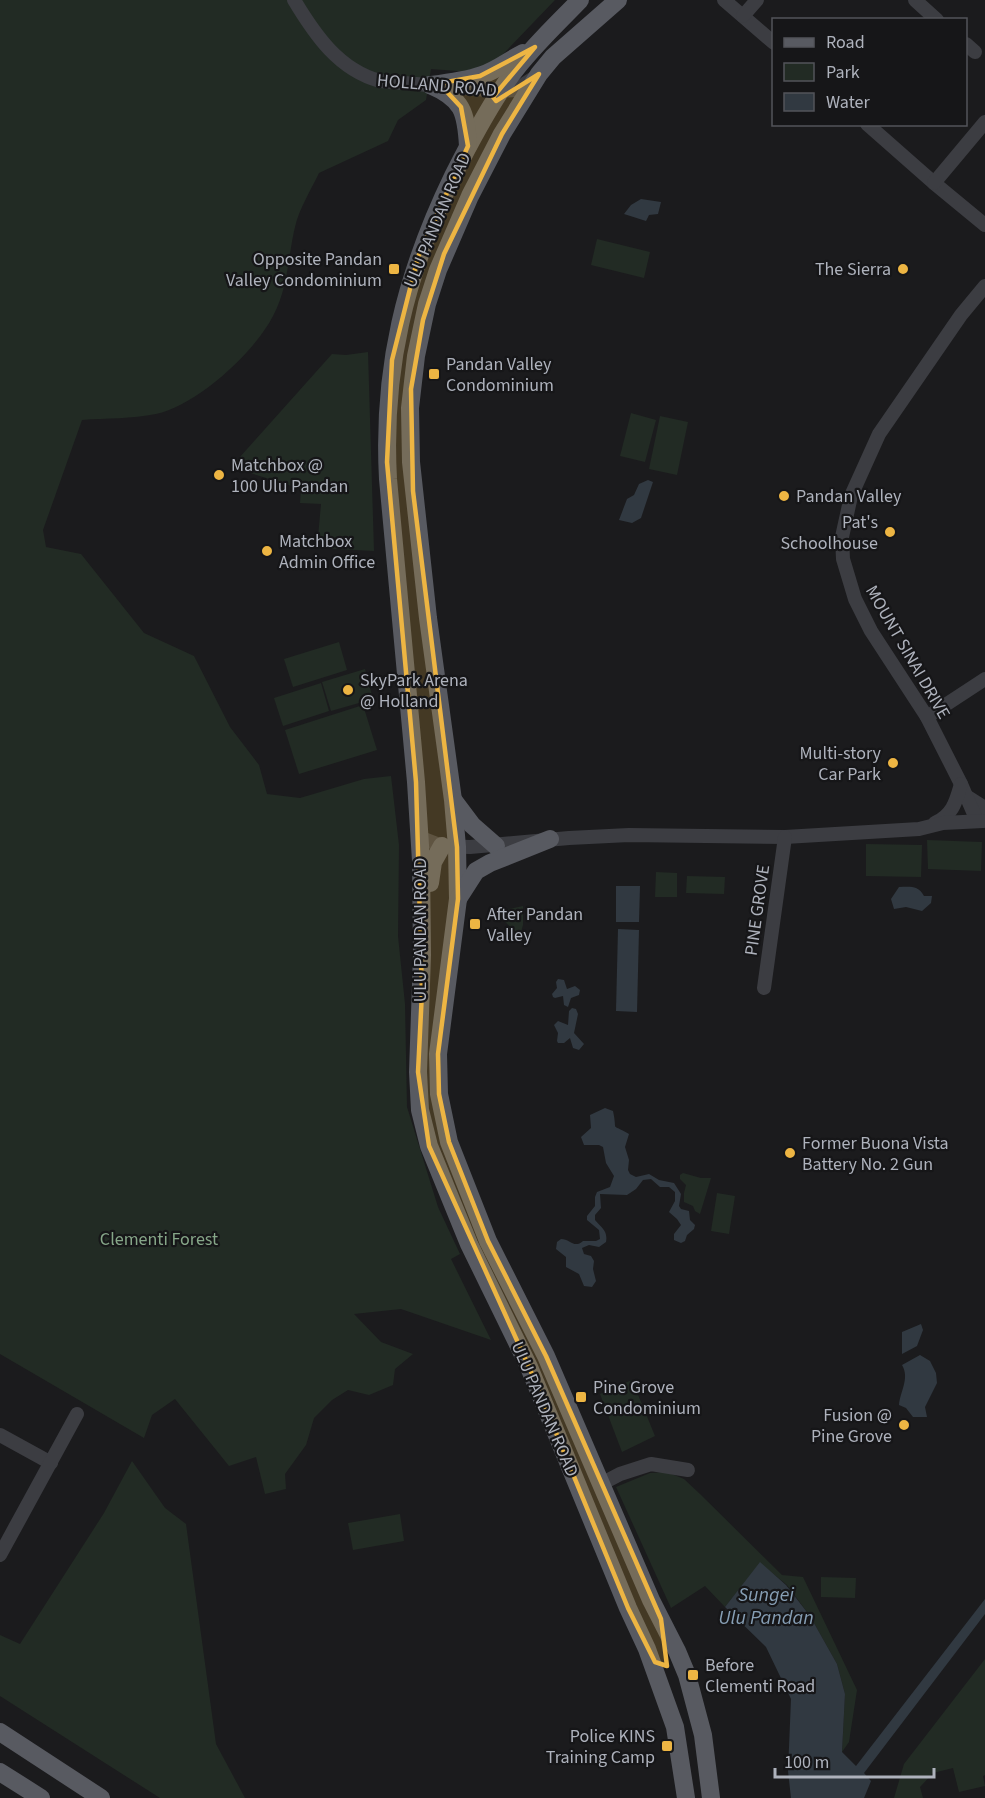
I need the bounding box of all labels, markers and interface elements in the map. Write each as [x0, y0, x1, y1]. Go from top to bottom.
legend [772, 18, 967, 126]
text: Road [826, 30, 865, 55]
text: Park [826, 60, 860, 85]
street label: HOLLAND ROAD [376, 68, 498, 103]
text: Water [826, 90, 870, 115]
street label: ULU PANDAN ROAD [398, 149, 477, 292]
place label: Opposite Pandan Valley Condominium [226, 247, 382, 293]
place label: The Sierra [815, 257, 891, 282]
marker: Opposite Pandan Valley Condominium [387, 262, 401, 276]
marker: The Sierra [896, 262, 910, 276]
place label: Pandan Valley Condominium [446, 352, 554, 398]
marker: Pandan Valley Condominium [427, 367, 441, 381]
place label: Matchbox @ 100 Ulu Pandan [231, 453, 348, 499]
marker: Matchbox @ 100 Ulu Pandan [212, 468, 226, 482]
place label: Pandan Valley [796, 484, 902, 509]
marker: Pandan Valley [777, 489, 791, 503]
place label: Pat's Schoolhouse [780, 510, 878, 556]
marker: Pat's Schoolhouse [883, 525, 897, 539]
place label: Matchbox Admin Office [279, 529, 375, 575]
marker: Matchbox Admin Office [260, 544, 274, 558]
street label: MOUNT SINAI DRIVE [859, 581, 956, 724]
place label: SkyPark Arena @ Holland [360, 668, 468, 714]
marker: SkyPark Arena @ Holland [341, 683, 355, 697]
place label: Multi-story Car Park [800, 741, 882, 787]
marker: Multi-story Car Park [886, 756, 900, 770]
street label: ULU PANDAN ROAD [408, 858, 433, 1002]
street label: PINE GROVE [739, 863, 776, 957]
place label: After Pandan Valley [487, 902, 583, 948]
marker: After Pandan Valley [468, 917, 482, 931]
place label: Former Buona Vista Battery No. 2 Gun [802, 1131, 949, 1177]
marker: Former Buona Vista Battery No. 2 Gun [783, 1146, 797, 1160]
park label: Clementi Forest [100, 1227, 218, 1252]
street label: ULU PANDAN ROAD [505, 1338, 584, 1481]
place label: Pine Grove Condominium [593, 1375, 701, 1421]
marker: Pine Grove Condominium [574, 1390, 588, 1404]
place label: Fusion @ Pine Grove [811, 1403, 892, 1449]
marker: Fusion @ Pine Grove [897, 1418, 911, 1432]
water label: Sungei Ulu Pandan [718, 1581, 814, 1632]
place label: Before Clementi Road [705, 1653, 815, 1699]
marker: Before Clementi Road [686, 1668, 700, 1682]
place label: Police KINS Training Camp [546, 1724, 655, 1770]
marker: Police KINS Training Camp [660, 1739, 674, 1753]
scale bar [775, 1741, 934, 1779]
text: 100 m [784, 1750, 829, 1775]

